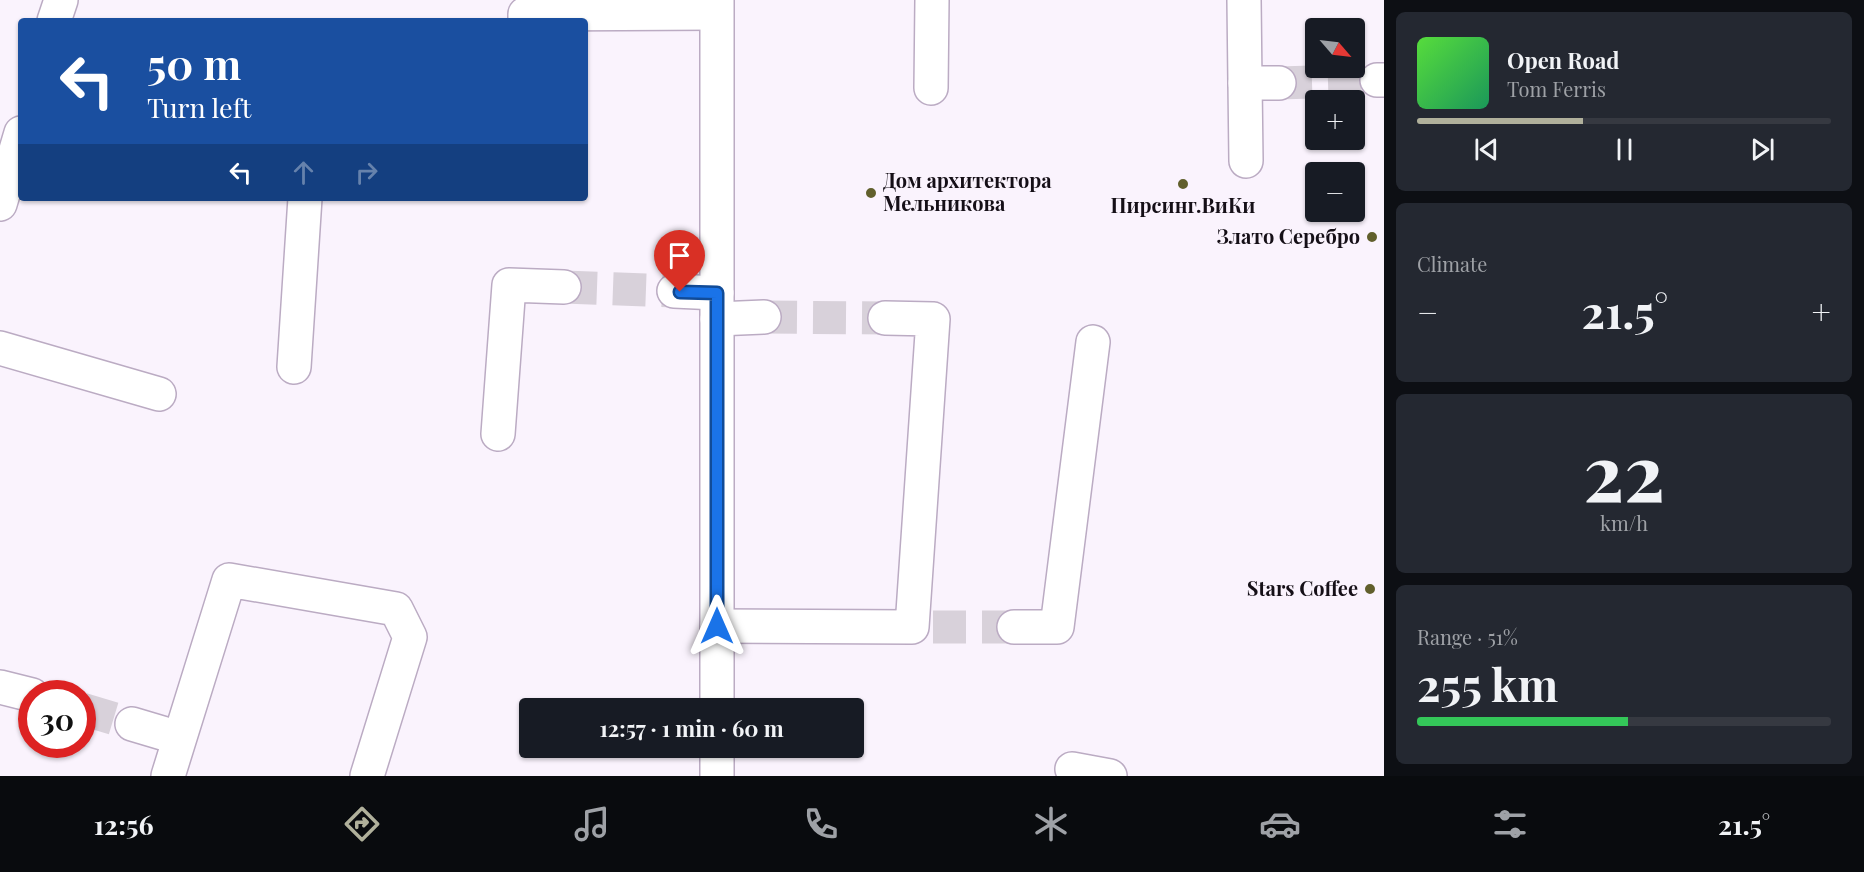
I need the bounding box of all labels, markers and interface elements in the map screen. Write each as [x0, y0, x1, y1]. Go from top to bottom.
north arrow [1305, 18, 1365, 78]
map controls [1305, 18, 1365, 222]
text: 50 m [147, 35, 241, 91]
icon: left [48, 42, 126, 120]
text: Open Road [1507, 45, 1619, 75]
text: Tom Ferris [1507, 75, 1606, 102]
text: Turn left [147, 89, 251, 125]
button: + [1305, 90, 1365, 150]
icon: previous [1470, 133, 1503, 166]
icon: pause [1608, 133, 1641, 166]
icon: next [1746, 133, 1779, 166]
icon: left [224, 156, 257, 189]
icon: ahead [287, 156, 320, 189]
icon: right [350, 156, 383, 189]
button: − [1305, 162, 1365, 222]
place label: Дом архитектора Мельникова [883, 166, 1052, 216]
marker: Пирсинг.ВиКи [1176, 177, 1190, 191]
marker: Дом архитектора Мельникова [864, 186, 878, 200]
place label: Пирсинг.ВиКи [1111, 191, 1255, 218]
place label: Злато Серебро [1217, 222, 1360, 249]
pin [654, 230, 705, 292]
marker: Злато Серебро [1365, 230, 1379, 244]
icon: arrive [663, 239, 696, 272]
text: Climate [1417, 250, 1487, 277]
text: 21.5° [1582, 280, 1668, 340]
text: − [1417, 289, 1438, 333]
text: + [1812, 289, 1831, 333]
text: 22 [1583, 418, 1665, 522]
text: km/h [1600, 509, 1648, 536]
place label: Stars Coffee [1247, 574, 1358, 601]
marker: Stars Coffee [1363, 582, 1377, 596]
position arrow [685, 594, 749, 658]
text: Range · 51% [1417, 623, 1518, 650]
text: 255 km [1417, 653, 1558, 713]
speed limit sign: 30 [18, 680, 96, 758]
text: 12:57 · 1 min · 60 m [599, 713, 784, 743]
icon: directions [341, 803, 383, 845]
icon: music [571, 803, 613, 845]
icon: phone [800, 803, 842, 845]
icon: climate [1030, 803, 1072, 845]
icon: car [1259, 803, 1301, 845]
icon: filters [1489, 803, 1531, 845]
text: 12:56 [94, 806, 154, 842]
text: 21.5° [1718, 806, 1770, 842]

